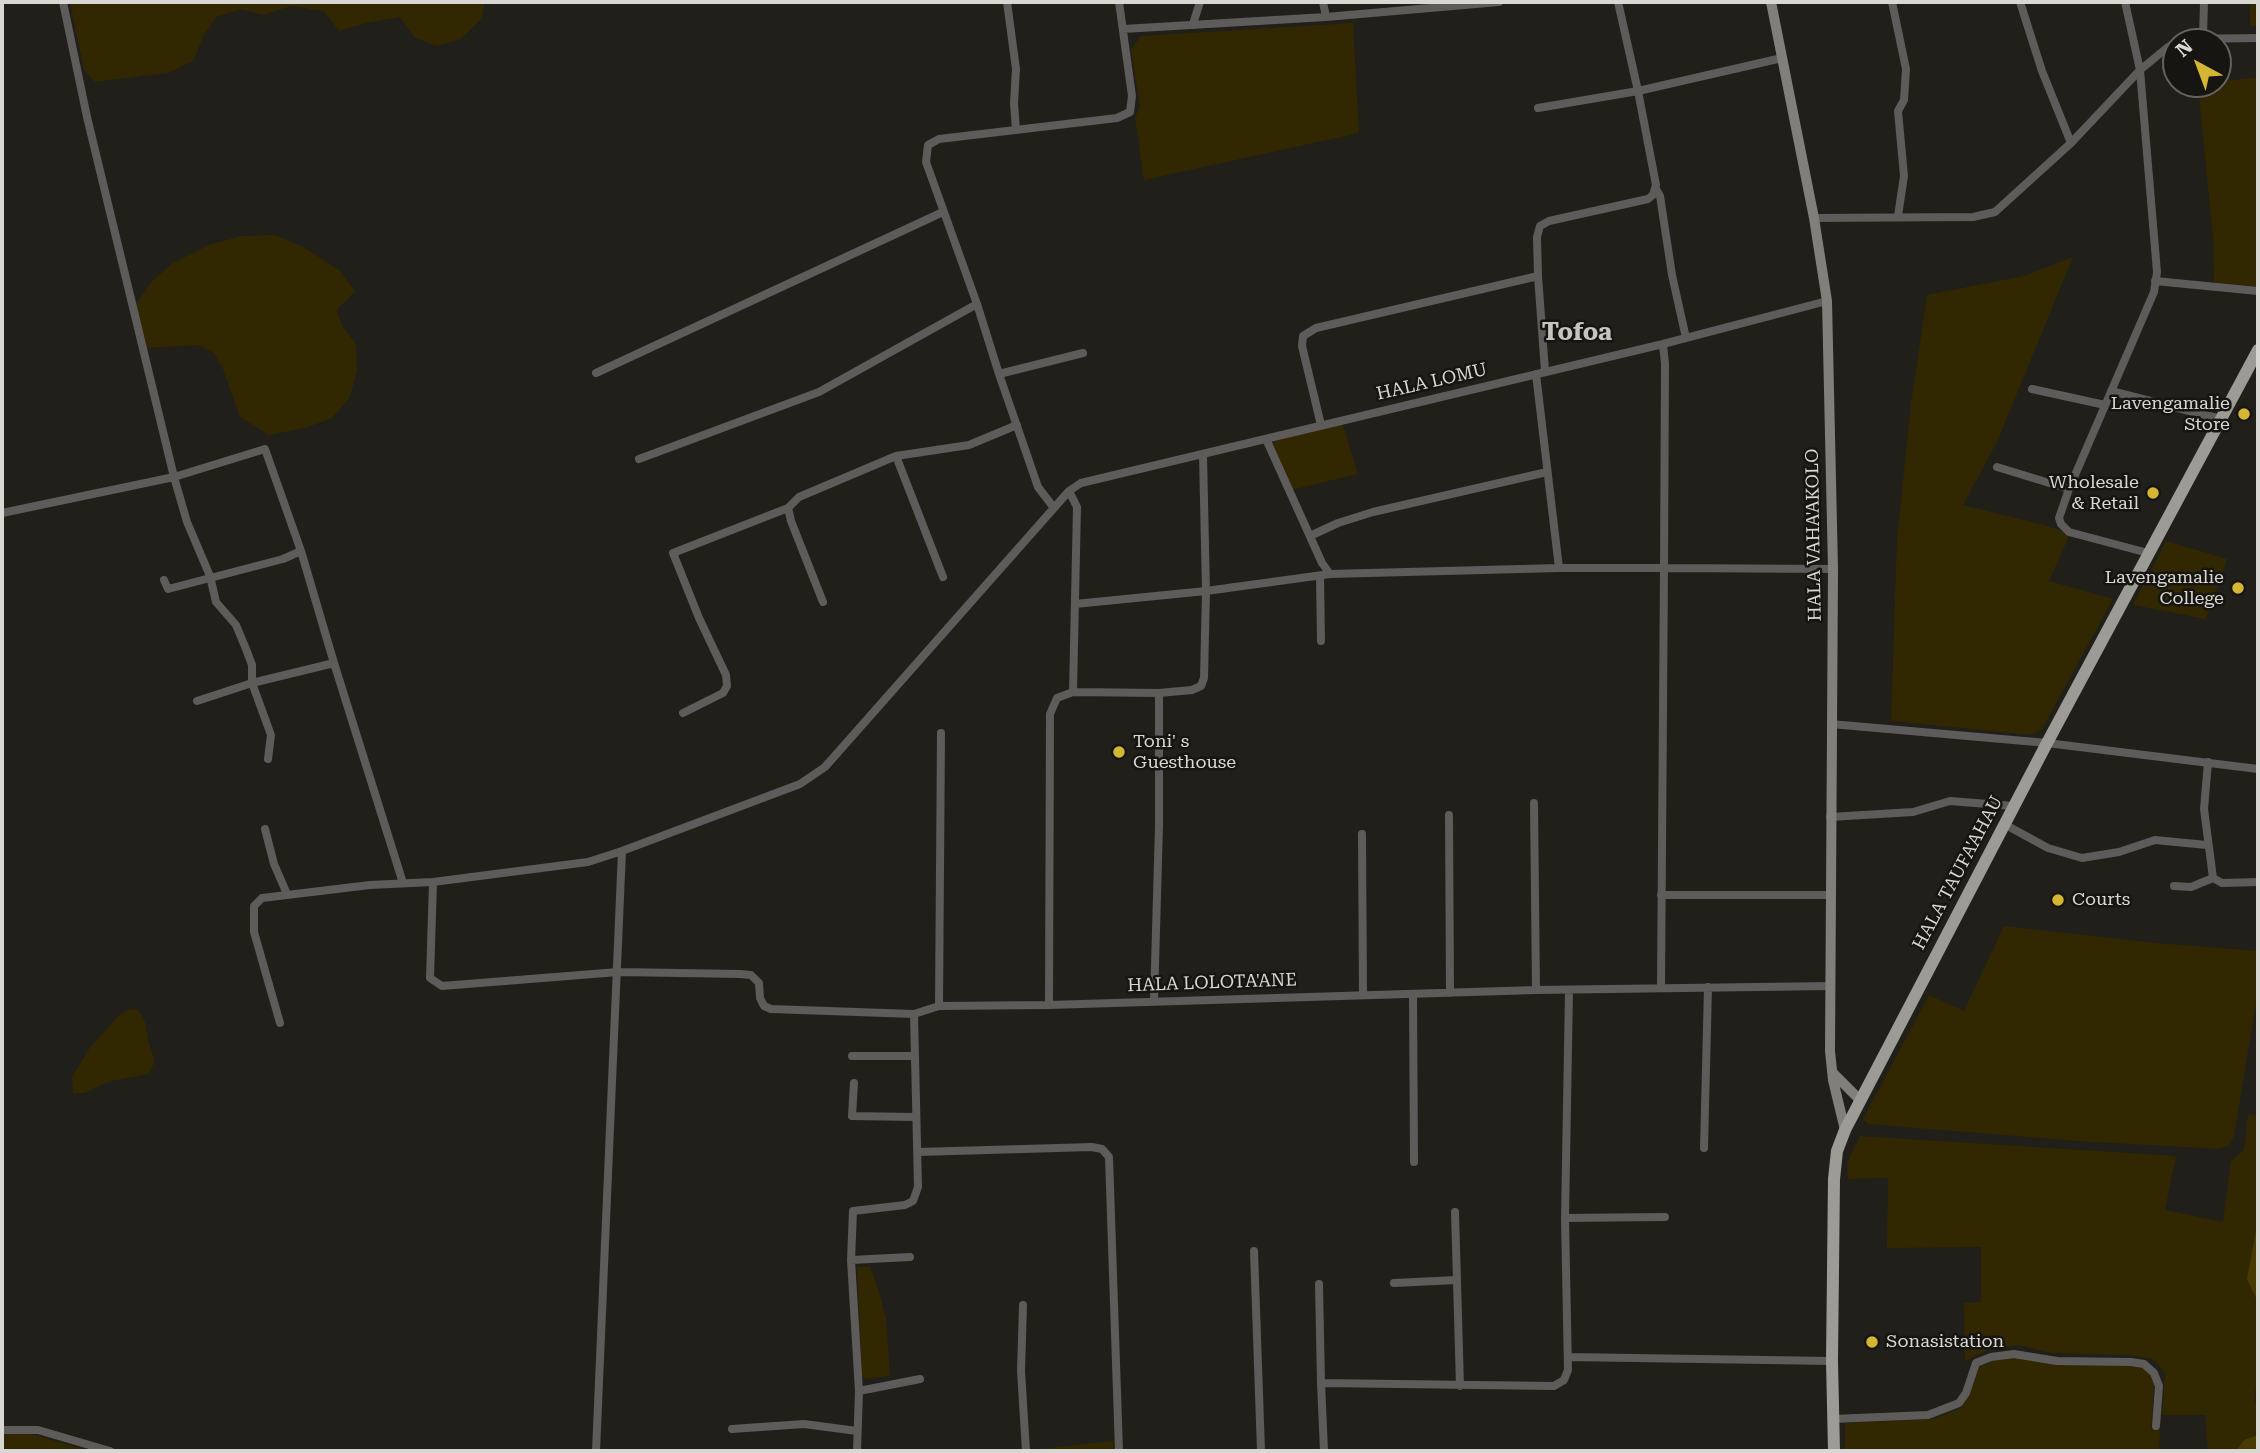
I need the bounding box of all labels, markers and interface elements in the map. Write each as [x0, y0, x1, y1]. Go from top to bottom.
north arrow [2162, 28, 2232, 98]
text: N [2171, 35, 2197, 62]
district label: Tofoa [1542, 319, 1612, 347]
street label: HALA LOMU [1374, 359, 1490, 405]
place label: Lavengamalie Store [2111, 393, 2230, 436]
marker: Lavengamalie Store [2236, 406, 2252, 422]
street label: HALA VAHA'AKOLO [1802, 448, 1826, 622]
place label: Wholesale & Retail [2049, 472, 2139, 514]
marker: Wholesale & Retail [2145, 485, 2161, 501]
place label: Lavengamalie College [2105, 567, 2224, 610]
marker: Lavengamalie College [2230, 580, 2246, 596]
place label: Toni' s Guesthouse [1133, 731, 1236, 774]
marker: Toni' s Guesthouse [1111, 744, 1127, 760]
street label: HALA TAUFA'AHAU [1908, 792, 2008, 954]
place label: Courts [2072, 889, 2130, 911]
marker: Courts [2050, 892, 2066, 908]
street label: HALA LOLOTA'ANE [1127, 969, 1297, 997]
place label: Sonasistation [1886, 1331, 2004, 1353]
marker: Sonasistation [1864, 1334, 1880, 1350]

